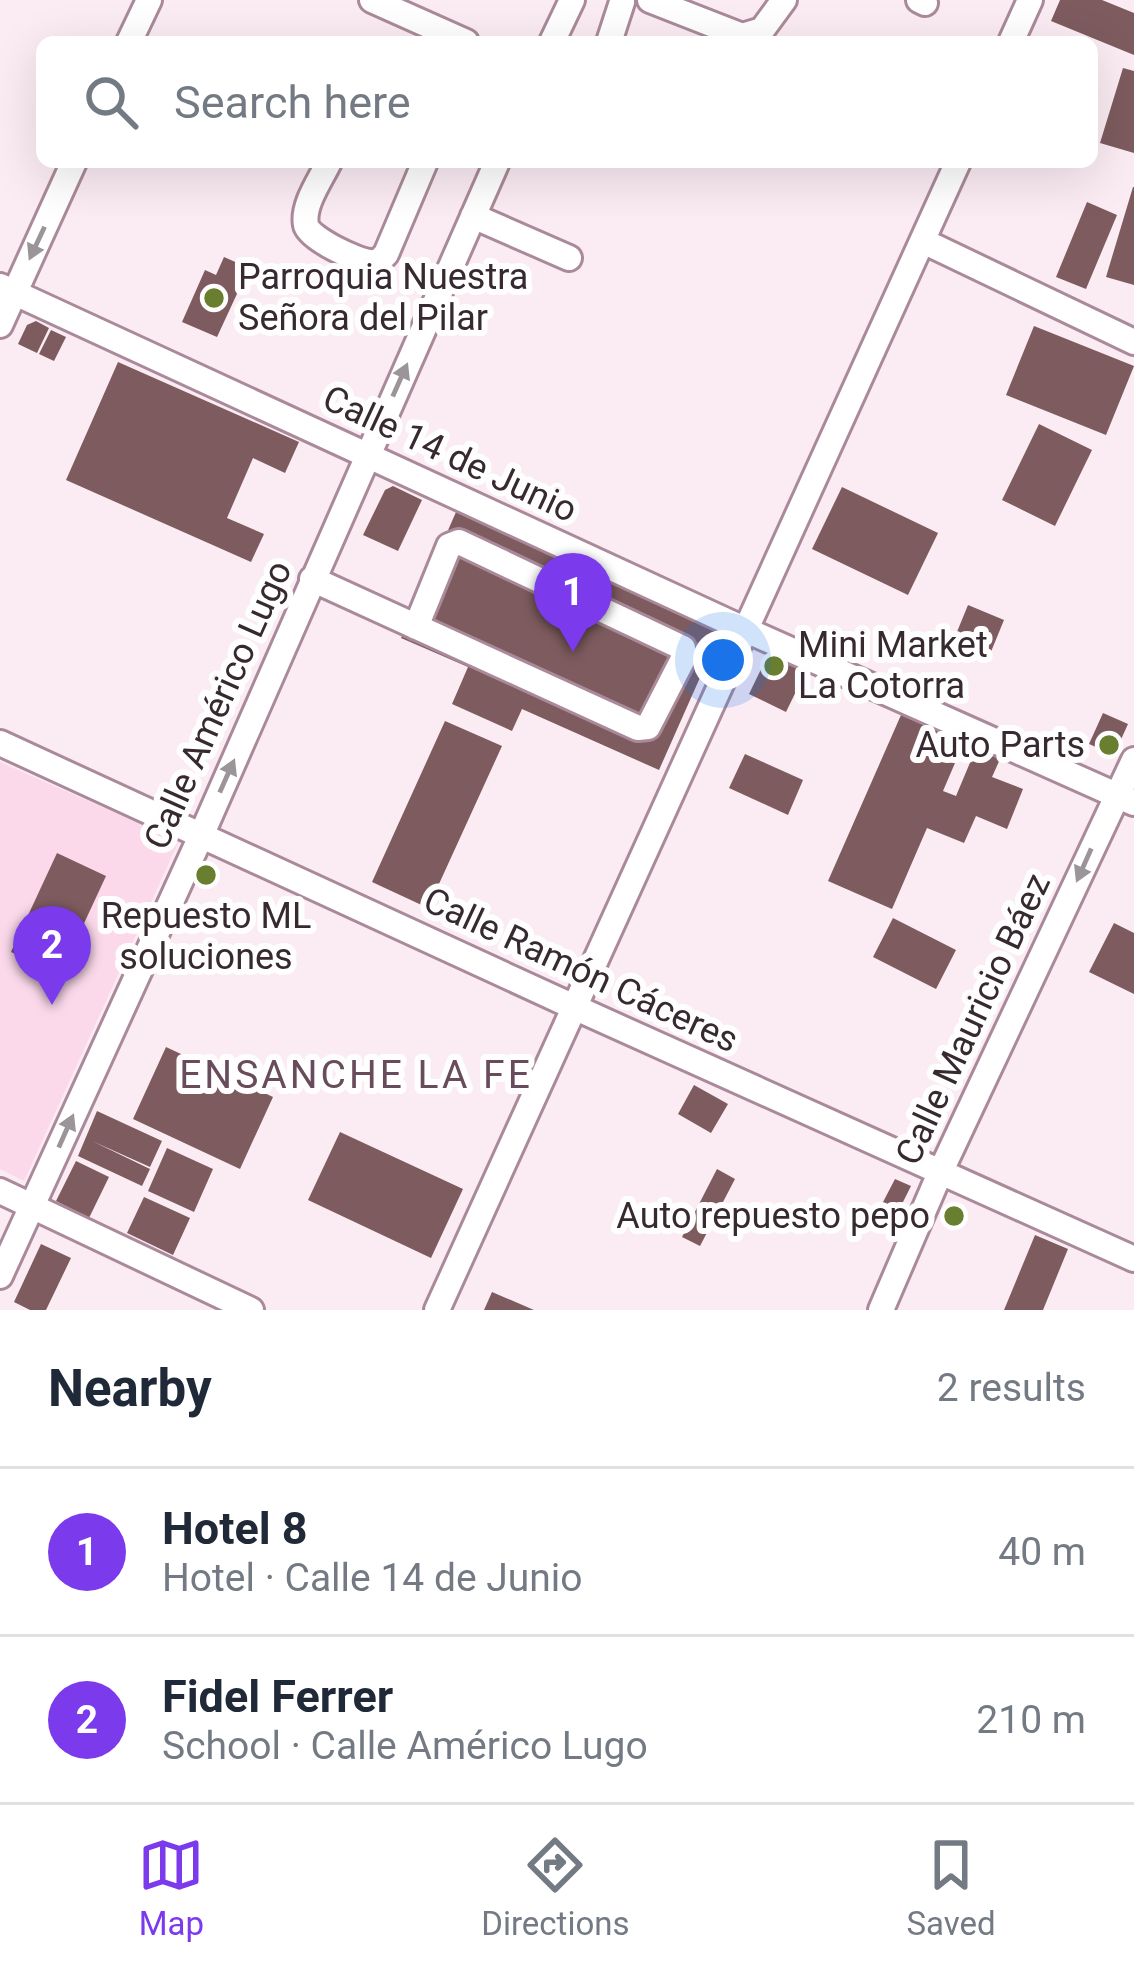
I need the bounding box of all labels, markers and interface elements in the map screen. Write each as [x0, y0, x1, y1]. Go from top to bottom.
search box [36, 36, 1098, 168]
icon: search [78, 69, 144, 135]
text: Search here [174, 76, 411, 129]
one-way arrow [27, 226, 47, 261]
place label: Parroquia Nuestra Señora del Pilar [238, 256, 528, 339]
marker: Parroquia Nuestra Señora del Pilar [201, 285, 227, 311]
one-way arrow [391, 363, 411, 398]
street label: Calle 14 de Junio [316, 377, 584, 531]
pin: 1 [534, 553, 612, 652]
street label: Calle Américo Lugo [136, 554, 300, 856]
place label: Mini Market La Cotorra [798, 624, 988, 707]
your location [693, 630, 753, 690]
marker: Mini Market La Cotorra [761, 653, 787, 679]
place label: Auto Parts [915, 724, 1085, 766]
marker: Auto Parts [1096, 732, 1122, 758]
one-way arrow [217, 758, 237, 793]
one-way arrow [1073, 848, 1093, 883]
marker: Repuesto ML soluciones [193, 862, 219, 888]
street label: Calle Mauricio Báez [887, 867, 1059, 1171]
street label: Calle Ramón Cáceres [417, 879, 745, 1061]
place label: Repuesto ML soluciones [101, 895, 311, 978]
pin: 2 [13, 906, 91, 1005]
district label: ENSANCHE LA FE [179, 1052, 533, 1098]
one-way arrow [56, 1113, 76, 1148]
place label: Auto repuesto pepo [616, 1195, 930, 1237]
marker: Auto repuesto pepo [941, 1203, 967, 1229]
text: Nearby [48, 1359, 212, 1418]
text: 2 results [937, 1365, 1086, 1411]
text: Hotel 8 [162, 1502, 308, 1555]
text: 1 [76, 1529, 98, 1575]
text: 40 m [998, 1529, 1086, 1575]
text: Hotel · Calle 14 de Junio [162, 1555, 583, 1601]
text: Fidel Ferrer [162, 1670, 393, 1723]
text: 2 [76, 1697, 98, 1743]
text: 210 m [976, 1697, 1086, 1743]
text: School · Calle Américo Lugo [162, 1723, 648, 1769]
tab: Map [138, 1832, 204, 1943]
tab: Directions [481, 1832, 630, 1943]
tab: Saved [906, 1832, 996, 1943]

